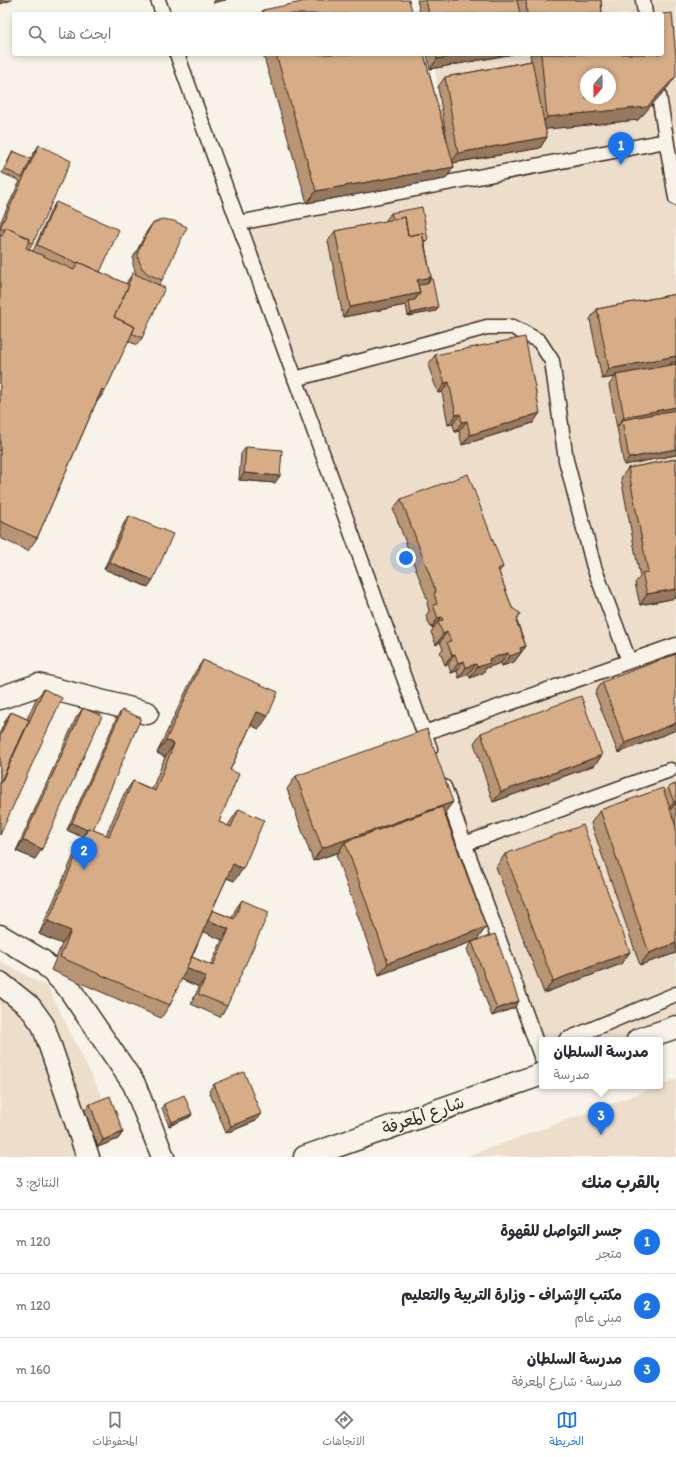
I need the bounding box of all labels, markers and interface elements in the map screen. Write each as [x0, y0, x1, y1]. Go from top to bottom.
search box [12, 12, 664, 56]
icon: search [26, 23, 48, 45]
text: ابحث هنا [58, 25, 112, 43]
north arrow [580, 68, 616, 104]
pin: 1 [608, 132, 634, 165]
your location [396, 548, 416, 568]
pin: 2 [71, 837, 97, 870]
popup [539, 1037, 663, 1089]
text: مدرسة السلطان [553, 1043, 649, 1061]
text: مدرسة [553, 1067, 590, 1082]
street label: شارع المعرفة [379, 1092, 467, 1140]
pin: 3 [588, 1102, 614, 1135]
text: بالقرب منك [582, 1172, 660, 1192]
text: النتائج: 3 [16, 1175, 59, 1190]
text: جسر التواصل للقهوة [500, 1222, 622, 1240]
text: 120 m [16, 1234, 51, 1249]
text: 1 [644, 1234, 650, 1249]
text: متجر [597, 1246, 622, 1261]
text: مكتب الإشراف - وزارة التربية والتعليم [401, 1286, 622, 1304]
text: 120 m [16, 1298, 51, 1313]
text: 2 [644, 1298, 650, 1313]
text: مبنى عام [575, 1310, 622, 1325]
text: مدرسة السلطان [527, 1350, 622, 1368]
text: 160 m [16, 1362, 51, 1377]
text: 3 [643, 1362, 651, 1377]
text: مدرسة · شارع المعرفة [511, 1374, 622, 1389]
tab: المحفوظات [92, 1409, 138, 1451]
tab: الاتجاهات [322, 1409, 365, 1451]
tab: الخريطة [549, 1409, 584, 1451]

